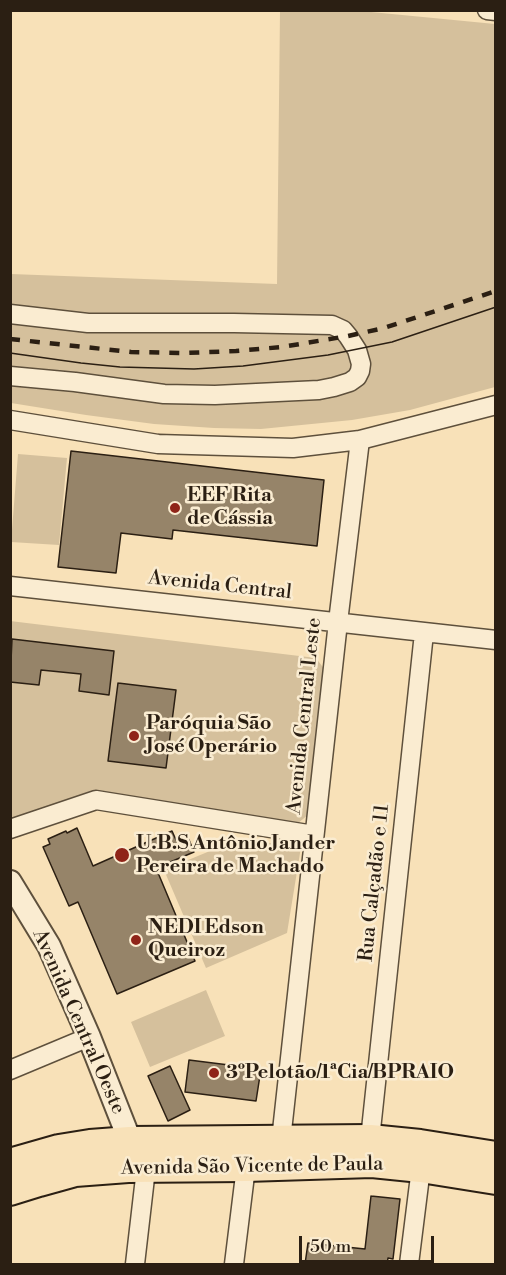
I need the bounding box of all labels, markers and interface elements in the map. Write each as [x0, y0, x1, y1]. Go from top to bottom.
place label: EEF Rita de Cássia [187, 484, 273, 531]
marker: EEF Rita de Cássia [168, 501, 182, 515]
street label: Avenida Central [147, 567, 293, 605]
street label: Avenida Central Leste [283, 617, 327, 815]
place label: Paróquia São José Operário [146, 712, 277, 759]
marker: Paróquia São José Operário [127, 729, 141, 743]
street label: Rua Calçadão e 11 [355, 803, 395, 963]
place label: U.B.S Antônio Jander Pereira de Machado [136, 832, 335, 879]
marker: U.B.S Antônio Jander Pereira de Machado [113, 846, 131, 864]
place label: NEDI Edson Queiroz [148, 916, 264, 963]
street label: Avenida Central Oeste [26, 926, 130, 1118]
marker: NEDI Edson Queiroz [129, 933, 143, 947]
place label: 3ºPelotão/1ªCia/BPRAIO [226, 1061, 454, 1085]
marker: 3ºPelotão/1ªCia/BPRAIO [207, 1066, 221, 1080]
street label: Avenida São Vicente de Paula [121, 1153, 383, 1181]
scale bar [302, 1224, 437, 1262]
text: 50 m [310, 1235, 351, 1258]

